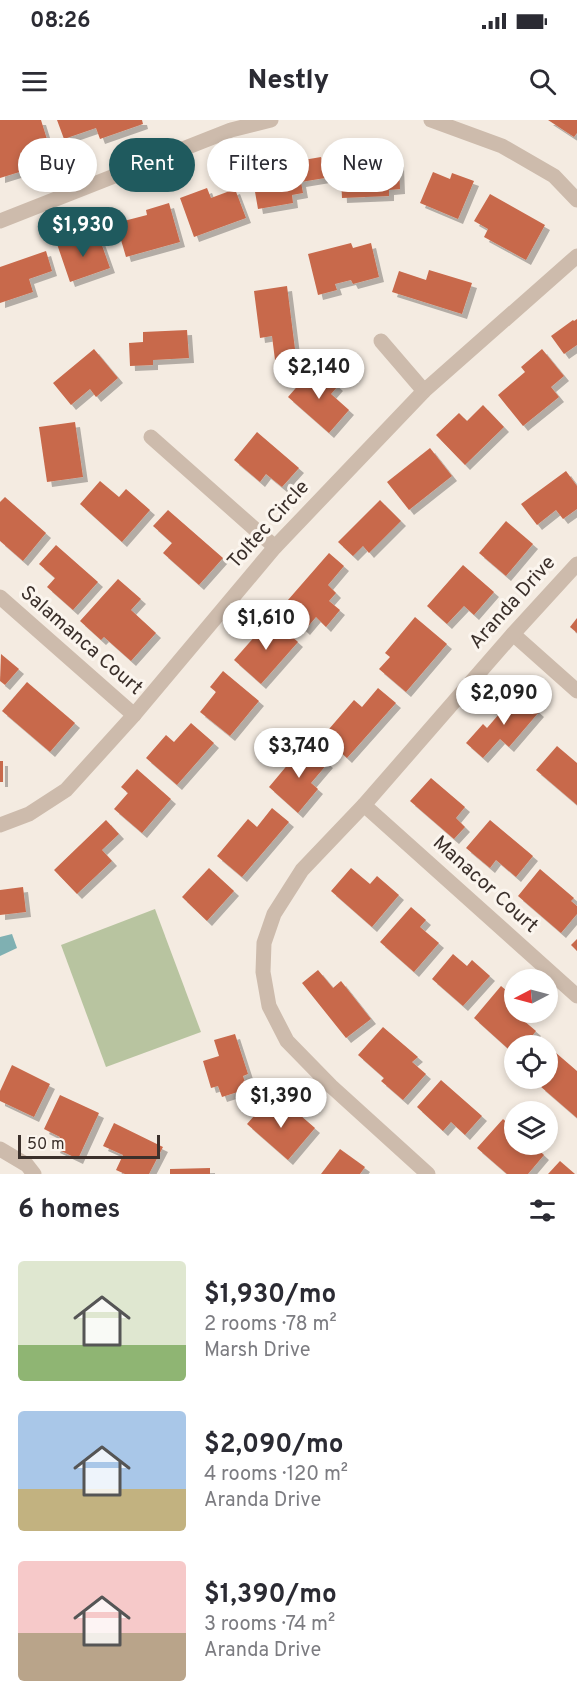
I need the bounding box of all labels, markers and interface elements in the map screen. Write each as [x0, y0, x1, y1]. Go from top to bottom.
text: 08:26 [30, 8, 91, 35]
text: Nestly [248, 64, 329, 98]
icon: menu [18, 65, 51, 98]
icon: search [526, 65, 559, 98]
chip: Buy [18, 138, 97, 192]
chip: Rent [109, 138, 195, 192]
chip: Filters [207, 138, 309, 192]
chip: New [321, 138, 404, 192]
pin: $1,930 [34, 207, 132, 258]
text: $1,930 [52, 213, 114, 239]
pin: $2,140 [270, 349, 368, 400]
text: $2,140 [287, 355, 351, 381]
street label: Toltec Circle [222, 475, 316, 575]
street label: Aranda Drive [464, 551, 562, 655]
street label: Salamanca Court [14, 581, 148, 701]
pin: $1,610 [217, 600, 315, 651]
text: $1,610 [237, 606, 295, 632]
pin: $2,090 [455, 675, 553, 726]
text: $2,090 [470, 681, 538, 707]
pin: $3,740 [250, 728, 348, 779]
text: $3,740 [268, 734, 330, 760]
street label: Manacor Court [427, 831, 543, 939]
north arrow [504, 969, 558, 1023]
map controls [504, 969, 558, 1155]
button: locate [504, 1035, 558, 1089]
pin: $1,390 [232, 1078, 330, 1129]
text: $1,390 [250, 1084, 312, 1110]
button: layers [504, 1101, 558, 1155]
scale bar [18, 1132, 160, 1160]
text: 50 m [27, 1135, 65, 1155]
text: 6 homes [18, 1194, 120, 1227]
icon: filters [526, 1194, 559, 1227]
text: $1,930/mo [204, 1279, 336, 1312]
icon: home [66, 1285, 138, 1357]
text: 2 rooms · 78 m² [204, 1312, 337, 1338]
text: Marsh Drive [204, 1338, 311, 1364]
text: $2,090/mo [204, 1429, 344, 1462]
icon: home [66, 1435, 138, 1507]
text: 4 rooms · 120 m² [204, 1462, 348, 1488]
text: Aranda Drive [204, 1488, 321, 1514]
text: $1,390/mo [204, 1579, 337, 1612]
icon: home [66, 1585, 138, 1657]
text: 3 rooms · 74 m² [204, 1612, 335, 1638]
text: Aranda Drive [204, 1638, 321, 1664]

